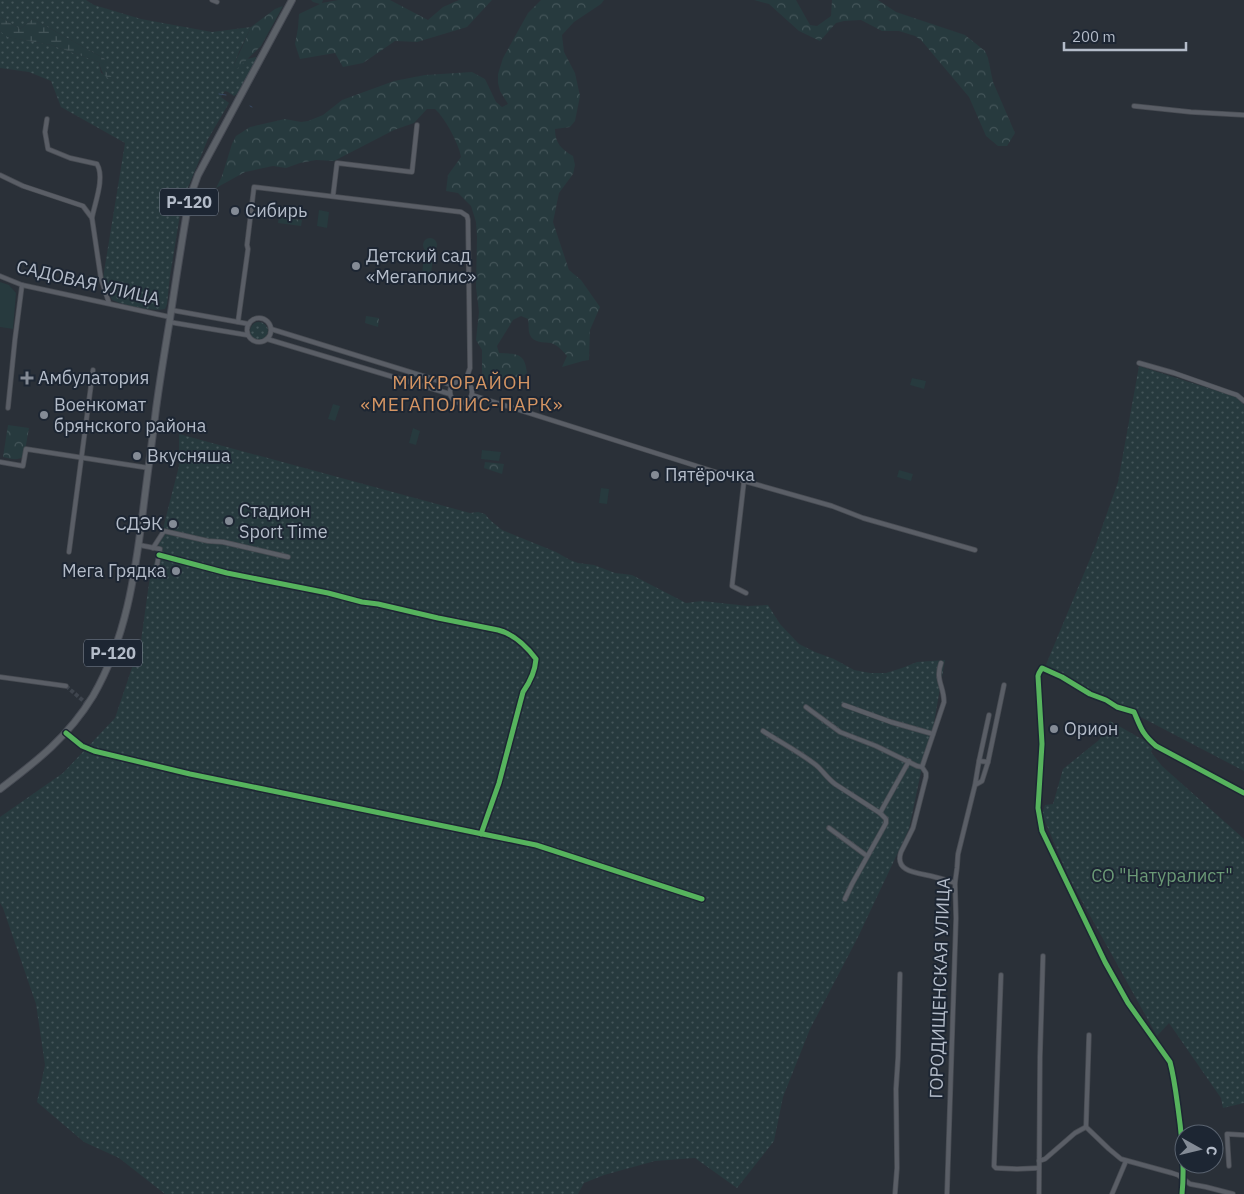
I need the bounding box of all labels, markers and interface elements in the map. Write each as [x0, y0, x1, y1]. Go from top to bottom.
scale bar [1064, 20, 1186, 52]
text: 200 m [1072, 27, 1116, 46]
road number: Р-120 [160, 188, 218, 216]
place label: Сибирь [245, 199, 307, 222]
marker: Сибирь [229, 205, 241, 217]
place label: Детский сад «Мегаполис» [366, 244, 476, 288]
street label: САДОВАЯ УЛИЦА [14, 255, 163, 310]
marker: Детский сад «Мегаполис» [350, 260, 362, 272]
place label: Амбулатория [38, 366, 149, 389]
district label: МИКРОРАЙОН «МЕГАПОЛИС-ПАРК» [361, 370, 563, 416]
marker: Амбулатория [20, 371, 34, 385]
place label: Военкомат брянского района [54, 393, 207, 437]
marker: Военкомат брянского района [38, 409, 50, 421]
place label: Вкусняша [147, 444, 231, 467]
marker: Вкусняша [131, 450, 143, 462]
place label: Пятёрочка [665, 463, 755, 486]
marker: Пятёрочка [649, 469, 661, 481]
place label: Стадион Sport Time [239, 499, 328, 543]
place label: СДЭК [116, 512, 163, 535]
marker: Стадион Sport Time [223, 515, 235, 527]
marker: СДЭК [167, 518, 179, 530]
place label: Мега Грядка [62, 559, 166, 582]
marker: Мега Грядка [170, 565, 182, 577]
road number: Р-120 [84, 640, 142, 666]
place label: Орион [1064, 717, 1118, 740]
marker: Орион [1048, 723, 1060, 735]
park label: СО "Натуралист" [1091, 864, 1233, 887]
street label: ГОРОДИЩЕНСКАЯ УЛИЦА [924, 877, 955, 1099]
north arrow [1174, 1124, 1224, 1174]
text: С [1202, 1145, 1221, 1157]

